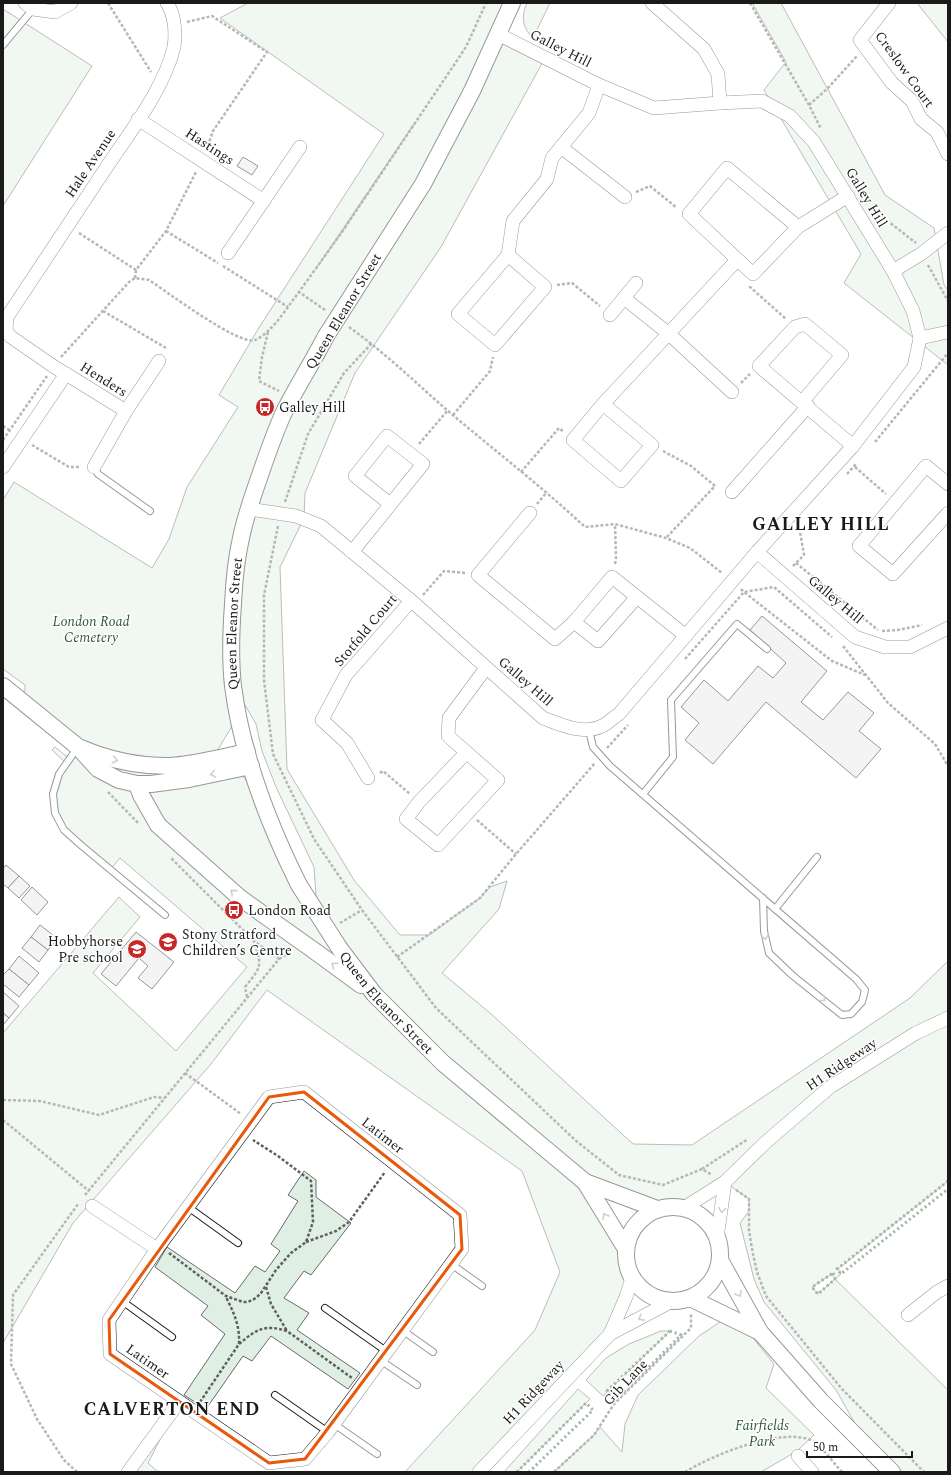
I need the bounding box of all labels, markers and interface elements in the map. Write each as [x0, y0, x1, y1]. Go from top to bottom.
street label: Galley Hill [526, 24, 595, 73]
street label: Creslow Court [870, 27, 940, 112]
street label: Hastings [181, 123, 239, 170]
street label: Hale Avenue [60, 125, 121, 202]
street label: Galley Hill [840, 163, 893, 231]
street label: Queen Eleanor Street [300, 249, 387, 374]
street label: Henders [76, 357, 132, 402]
bus stop icon: Galley Hill [254, 396, 276, 418]
place label: Galley Hill [279, 397, 346, 418]
district label: GALLEY HILL [752, 511, 890, 538]
street label: Queen Eleanor Street [221, 556, 248, 691]
street label: Galley Hill [803, 570, 868, 629]
street label: Stotfold Court [329, 589, 402, 671]
park label: London Road Cemetery [52, 611, 130, 648]
street label: Galley Hill [494, 652, 558, 711]
one-way arrow [111, 755, 118, 764]
one-way arrow [210, 769, 216, 777]
one-way arrow [231, 889, 238, 896]
bus stop icon: London Road [223, 899, 245, 921]
place label: London Road [248, 900, 331, 921]
place label: Stony Stratford Children’s Centre [182, 924, 292, 961]
place label: Hobbyhorse Pre school [48, 931, 123, 968]
school or university icon: Stony Stratford Children’s Centre [157, 931, 179, 953]
one-way arrow [761, 934, 769, 940]
school or university icon: Hobbyhorse Pre school [126, 938, 148, 960]
street label: Queen Eleanor Street [334, 947, 438, 1059]
one-way arrow [331, 963, 338, 970]
one-way arrow [818, 995, 825, 1002]
street label: H1 Ridgeway [802, 1032, 882, 1096]
street label: Latimer [357, 1112, 409, 1159]
one-way arrow [718, 1207, 727, 1213]
one-way arrow [603, 1213, 610, 1220]
one-way arrow [734, 1290, 741, 1297]
one-way arrow [638, 1313, 645, 1320]
street label: Latimer [121, 1339, 174, 1384]
street label: H1 Ridgeway [498, 1354, 570, 1429]
street label: Gib Lane [598, 1354, 653, 1410]
district label: CALVERTON END [84, 1396, 260, 1423]
park label: Fairfields Park [735, 1415, 789, 1452]
scale bar [807, 1433, 912, 1459]
text: 50 m [813, 1438, 838, 1457]

